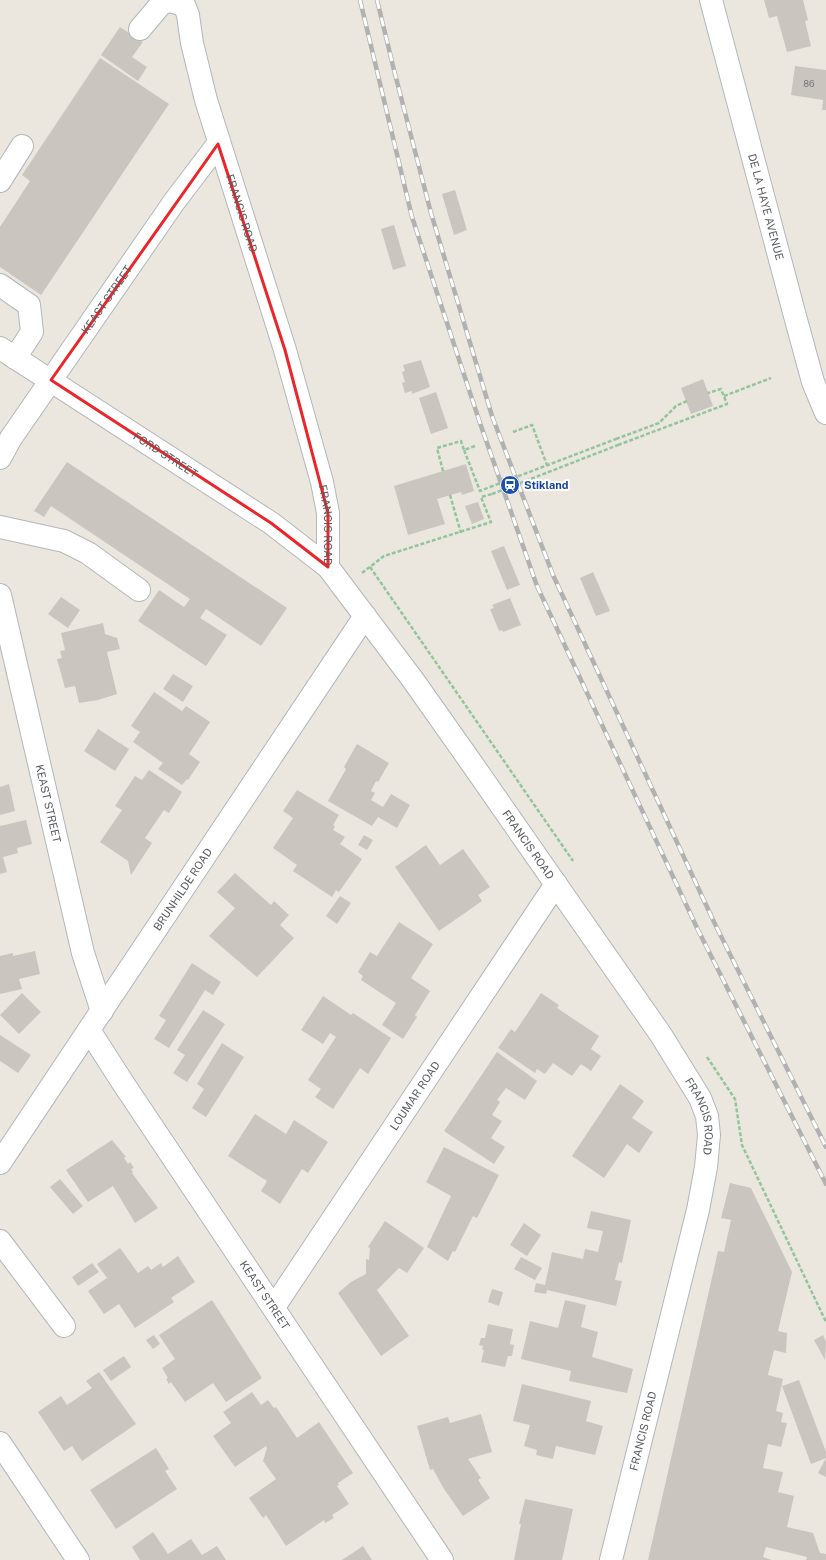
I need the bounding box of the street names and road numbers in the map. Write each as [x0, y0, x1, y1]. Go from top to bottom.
street label: DE LA HAYE AVENUE [746, 152, 786, 261]
street label: FRANCIS ROAD [224, 173, 260, 254]
street label: KEAST STREET [79, 263, 135, 336]
street label: FORD STREET [131, 430, 200, 480]
street label: FRANCIS ROAD [317, 484, 334, 566]
street label: KEAST STREET [33, 763, 63, 844]
street label: FRANCIS ROAD [500, 808, 557, 882]
street label: BRUNHILDE ROAD [151, 846, 215, 933]
street label: LOUMAR ROAD [388, 1059, 442, 1132]
street label: FRANCIS ROAD [683, 1075, 715, 1156]
street label: KEAST STREET [238, 1258, 292, 1332]
street label: FRANCIS ROAD [627, 1390, 659, 1472]

